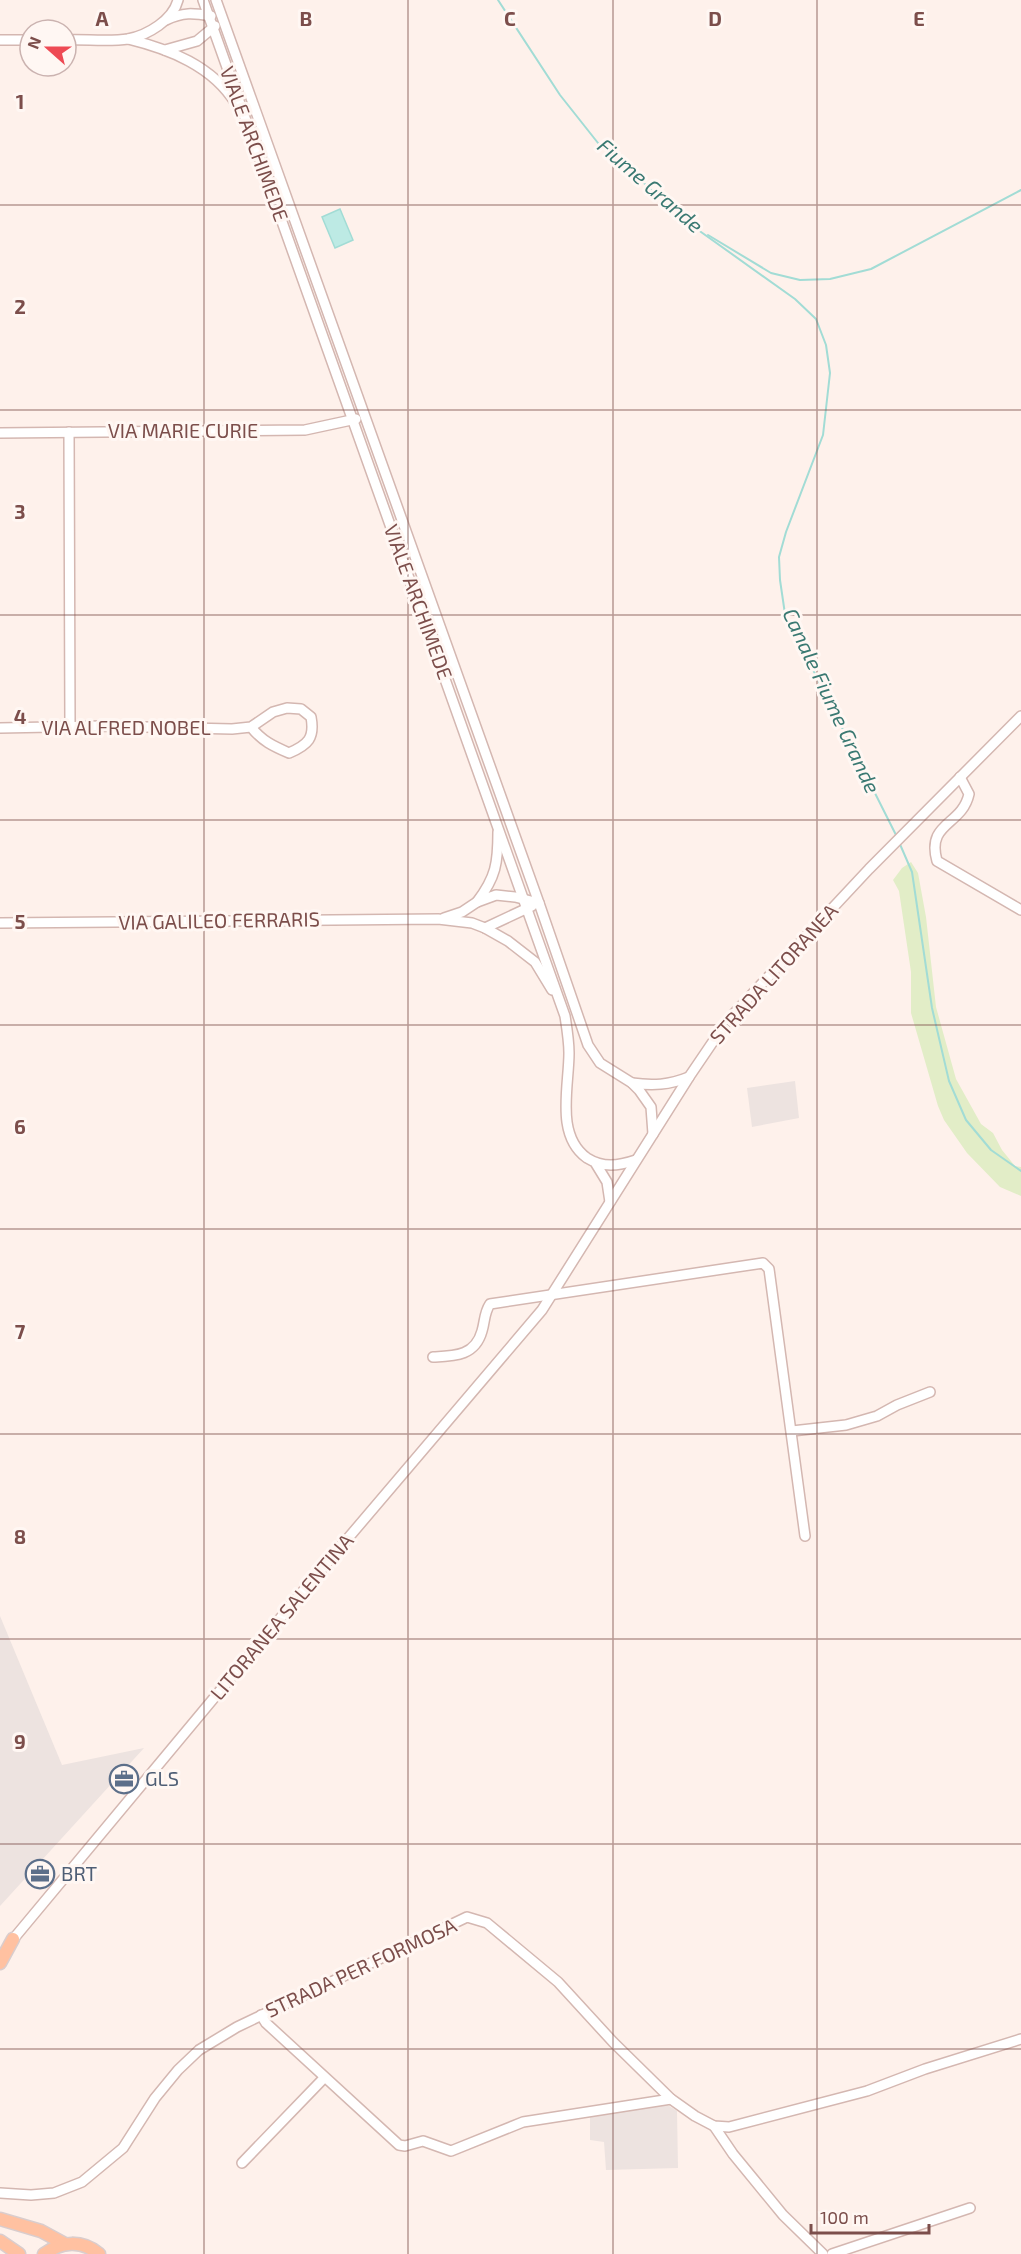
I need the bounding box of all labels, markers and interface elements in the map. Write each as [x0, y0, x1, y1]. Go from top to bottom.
text: A [95, 6, 109, 30]
text: B [300, 6, 312, 30]
text: C [504, 6, 516, 30]
text: D [708, 6, 722, 30]
text: E [913, 6, 925, 30]
north arrow [18, 18, 78, 78]
text: N [23, 34, 44, 51]
street label: VIALE ARCHIMEDE [216, 63, 294, 225]
text: 1 [16, 89, 24, 113]
water label: Fiume Grande [593, 132, 709, 237]
text: 2 [14, 294, 26, 318]
street label: VIA MARIE CURIE [108, 418, 258, 442]
text: 3 [14, 499, 26, 523]
street label: VIALE ARCHIMEDE [380, 521, 458, 683]
water label: Canale Fiume Grande [778, 604, 886, 797]
text: 4 [14, 704, 27, 728]
street label: VIA ALFRED NOBEL [41, 715, 211, 739]
street label: STRADA LITORANEA [704, 898, 843, 1048]
street label: VIA GALILEO FERRARIS [118, 906, 320, 934]
text: 5 [14, 909, 26, 933]
text: 6 [14, 1114, 26, 1138]
text: 7 [15, 1319, 26, 1343]
text: 8 [14, 1524, 26, 1548]
street label: LITORANEA SALENTINA [205, 1528, 358, 1704]
text: 9 [14, 1729, 26, 1753]
office icon: GLS [108, 1763, 140, 1795]
place label: GLS [145, 1766, 179, 1790]
office icon: BRT [24, 1858, 56, 1890]
place label: BRT [61, 1861, 98, 1885]
street label: STRADA PER FORMOSA [261, 1912, 460, 2022]
scale bar [811, 2197, 930, 2235]
text: 100 m [820, 2206, 869, 2228]

